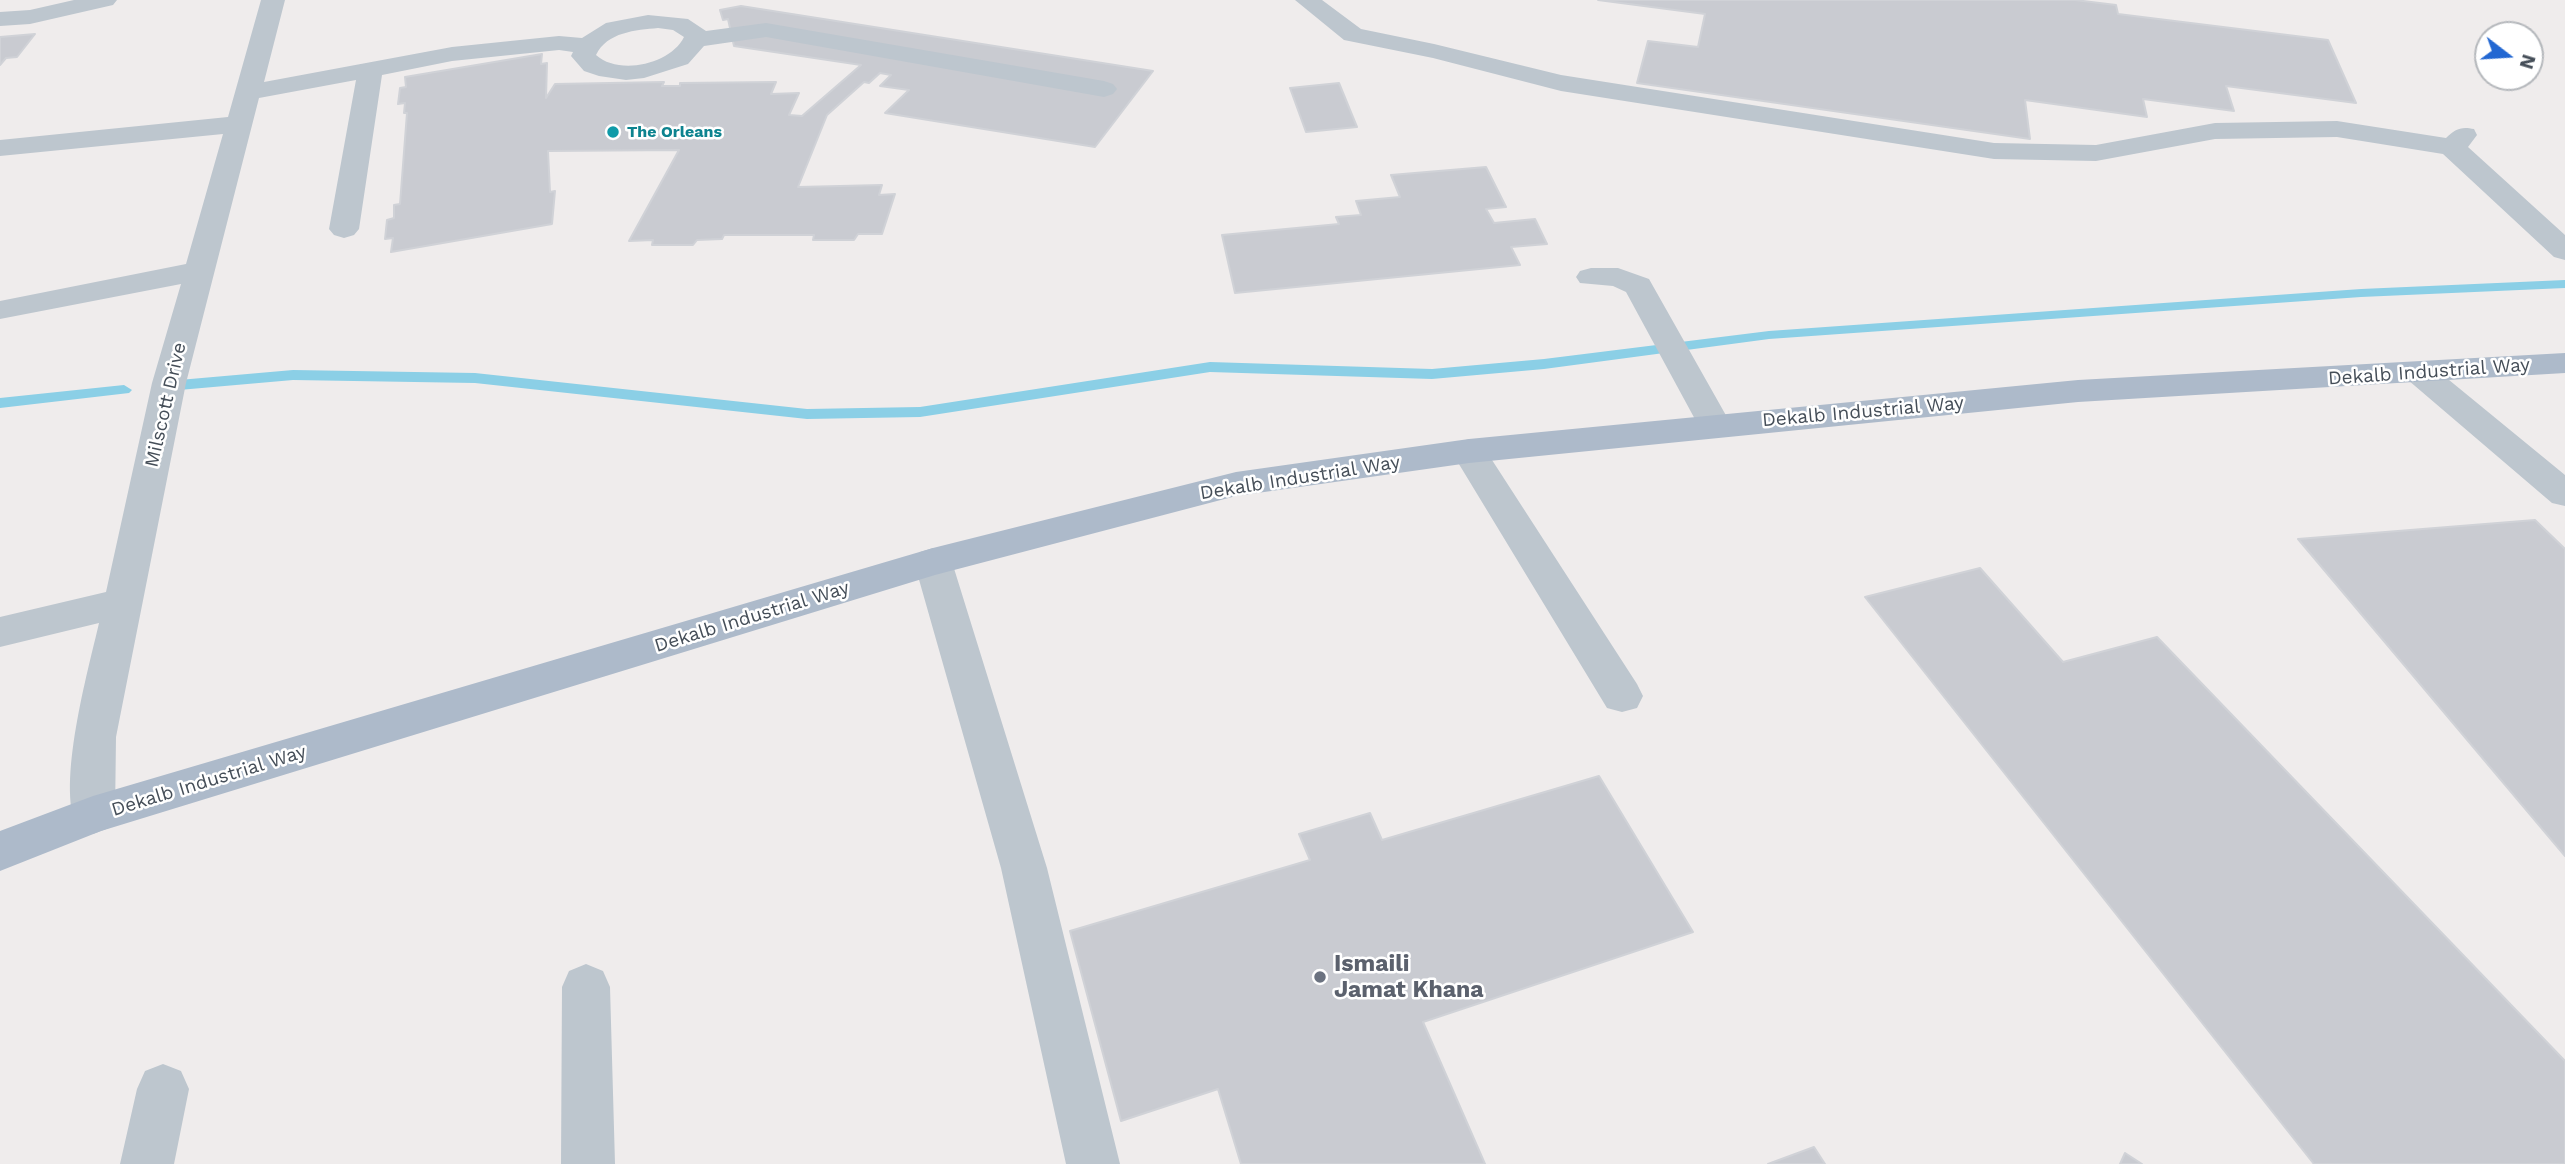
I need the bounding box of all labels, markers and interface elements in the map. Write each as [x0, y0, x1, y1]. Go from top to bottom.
north arrow [2474, 21, 2544, 91]
text: N [2515, 52, 2541, 72]
place label: The Orleans [627, 122, 722, 142]
marker: The Orleans [605, 124, 621, 140]
street label: Milscott Drive [141, 340, 191, 470]
street label: Dekalb Industrial Way [2327, 354, 2531, 390]
street label: Dekalb Industrial Way [1761, 392, 1965, 432]
street label: Dekalb Industrial Way [1198, 451, 1402, 505]
street label: Dekalb Industrial Way [652, 577, 852, 657]
street label: Dekalb Industrial Way [109, 741, 309, 821]
place label: Ismaili Jamat Khana [1334, 950, 1484, 1004]
marker: Ismaili Jamat Khana [1312, 969, 1328, 985]

